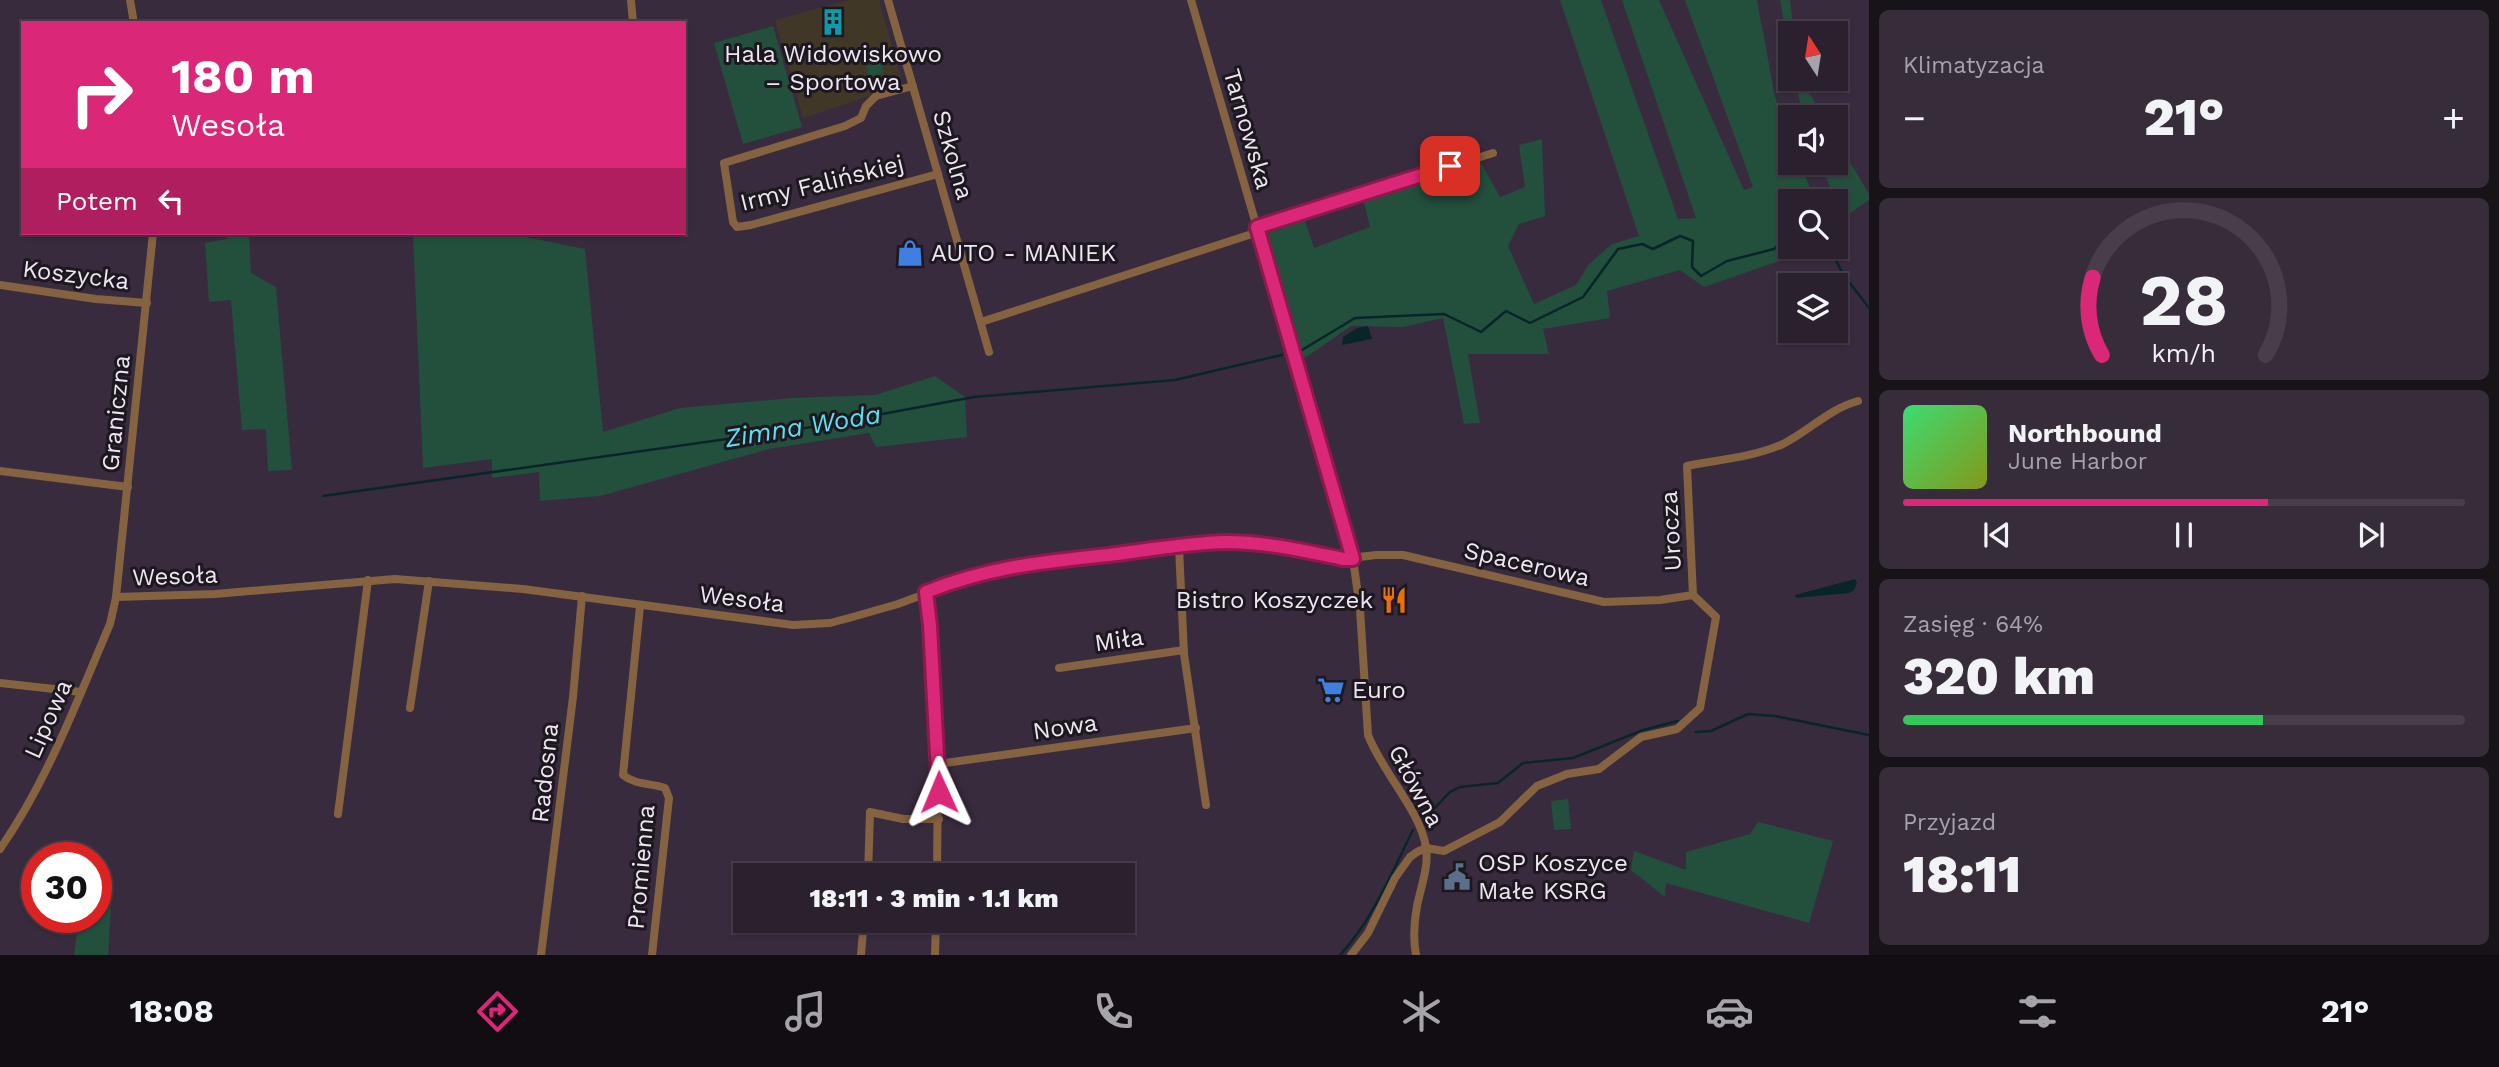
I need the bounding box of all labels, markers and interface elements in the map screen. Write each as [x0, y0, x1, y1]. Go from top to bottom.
building icon: Hala Widowiskowo – Sportowa [818, 7, 848, 37]
north arrow [1778, 21, 1848, 91]
map controls [1778, 21, 1848, 343]
place label: Hala Widowiskowo – Sportowa [724, 40, 942, 96]
text: 180 m [171, 47, 315, 105]
icon: right [56, 49, 147, 140]
text: Klimatyzacja [1903, 52, 2045, 79]
street label: Tarnowska [1217, 66, 1279, 192]
text: 21° [2144, 87, 2224, 148]
text: − [1903, 96, 1926, 140]
text: + [2442, 96, 2465, 140]
button: sound [1778, 105, 1848, 175]
text: Wesoła [171, 106, 285, 144]
street label: Szkolna [927, 107, 979, 203]
pin [1420, 136, 1480, 196]
icon: arrive [1431, 147, 1469, 185]
street label: Irmy Falińskiej [737, 149, 907, 217]
icon: left [152, 182, 190, 220]
text: Potem [56, 186, 138, 216]
button: search [1778, 189, 1848, 259]
shop icon: AUTO - MANIEK [895, 238, 925, 268]
place label: AUTO - MANIEK [931, 239, 1116, 267]
street label: Koszycka [21, 255, 131, 295]
text: 28 [2139, 258, 2229, 344]
button: layers [1778, 273, 1848, 343]
text: km/h [2152, 339, 2216, 368]
street label: Graniczna [96, 354, 136, 472]
water label: Zimna Woda [722, 399, 883, 453]
text: Northbound [2008, 418, 2162, 448]
text: June Harbor [2008, 448, 2147, 475]
street label: Urocza [1655, 490, 1687, 572]
icon: previous [1978, 516, 2016, 554]
icon: pause [2165, 516, 2203, 554]
icon: next [2352, 516, 2390, 554]
street label: Spacerowa [1461, 536, 1593, 592]
street label: Wesoła [132, 561, 218, 591]
street label: Wesoła [698, 580, 786, 618]
restaurant icon: Bistro Koszyczek [1379, 585, 1409, 615]
place label: Bistro Koszyczek [1176, 586, 1373, 614]
text: Zasięg · 64% [1903, 611, 2043, 638]
street label: Miła [1093, 623, 1145, 657]
text: 320 km [1903, 646, 2095, 707]
street label: Lipowa [18, 675, 78, 763]
supermarket icon: Euro [1316, 675, 1346, 705]
place label: Euro [1352, 676, 1406, 704]
street label: Nowa [1031, 709, 1099, 745]
street label: Radosna [526, 722, 564, 824]
street label: Główna [1383, 740, 1449, 832]
position arrow [902, 755, 976, 829]
street label: Promienna [622, 804, 660, 930]
text: Przyjazd [1903, 809, 1996, 836]
speed limit sign: 30 [21, 842, 112, 933]
text: 18:11 [1903, 844, 2021, 905]
place label: OSP Koszyce Małe KSRG [1478, 849, 1628, 905]
public building icon: OSP Koszyce Małe KSRG [1442, 862, 1472, 892]
text: 18:11 · 3 min · 1.1 km [809, 883, 1059, 913]
icon: directions [473, 987, 522, 1036]
icon: music [781, 987, 830, 1036]
icon: phone [1089, 987, 1138, 1036]
icon: climate [1397, 987, 1446, 1036]
icon: car [1705, 987, 1754, 1036]
icon: filters [2013, 987, 2062, 1036]
text: 18:08 [130, 992, 214, 1030]
text: 21° [2321, 992, 2369, 1030]

